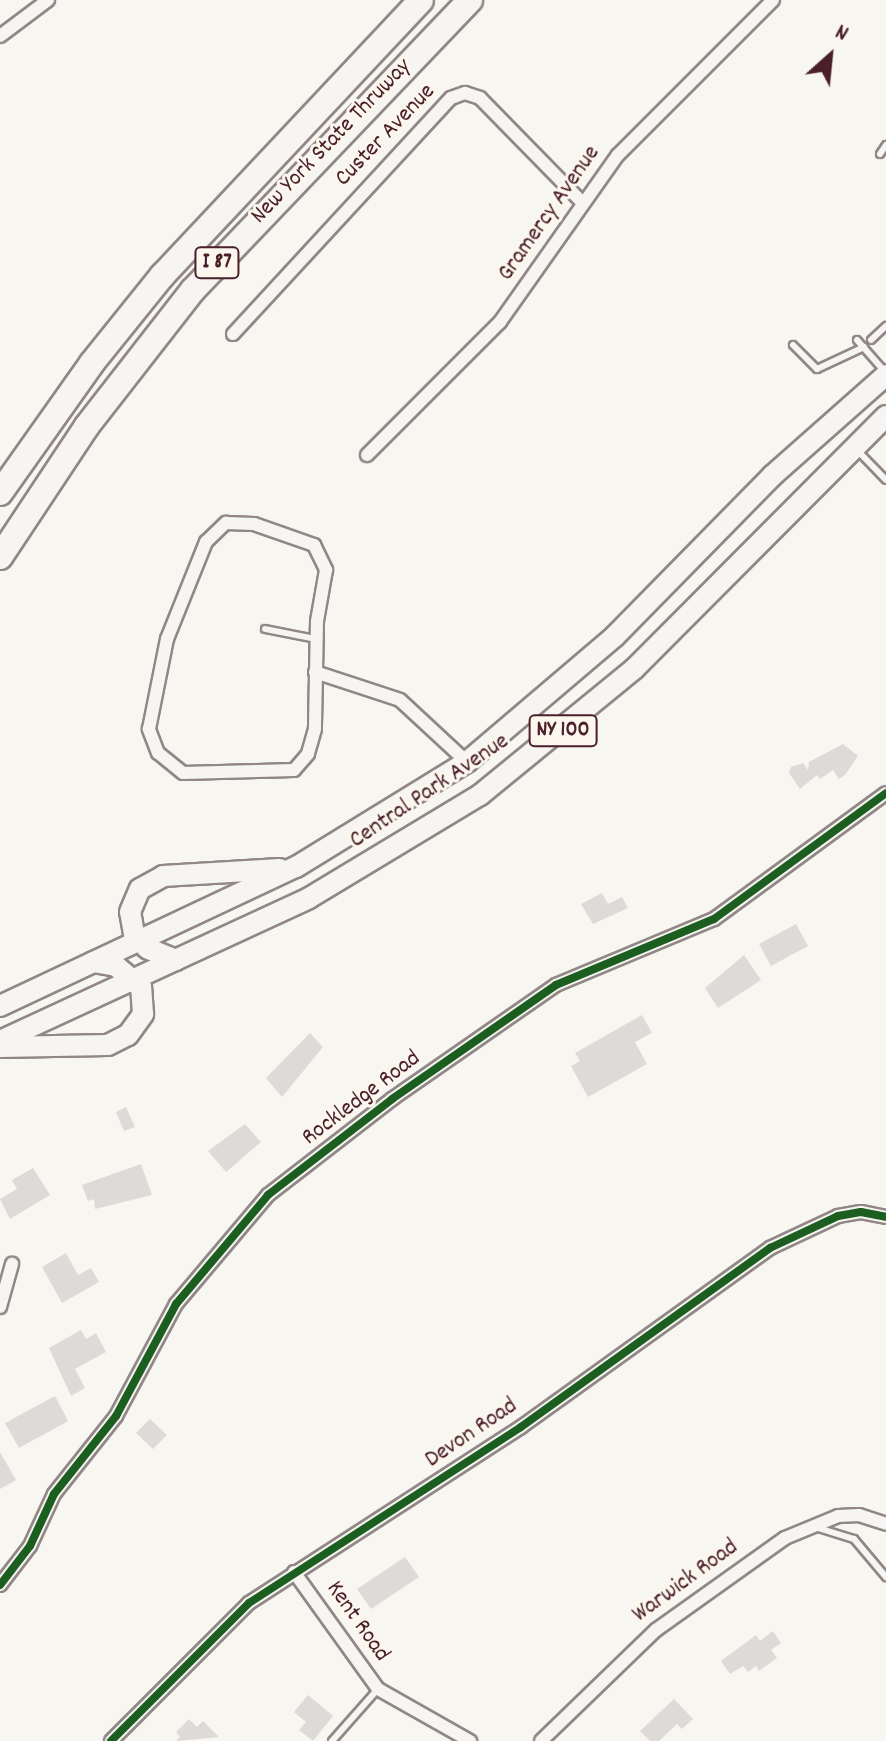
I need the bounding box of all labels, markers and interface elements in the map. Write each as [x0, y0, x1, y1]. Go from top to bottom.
north arrow [790, 16, 870, 96]
text: N [829, 18, 853, 50]
street label: New York State Thruway [246, 53, 418, 231]
street label: Custer Avenue [330, 79, 442, 193]
street label: Gramercy Avenue [493, 141, 607, 287]
road number: I 87 [193, 245, 241, 281]
road number: NY 100 [527, 713, 599, 749]
street label: Central Park Avenue [345, 728, 515, 856]
street label: Rockledge Road [297, 1045, 427, 1153]
street label: Devon Road [420, 1393, 524, 1475]
street label: Warwick Road [628, 1534, 744, 1630]
street label: Kent Road [319, 1576, 395, 1668]

